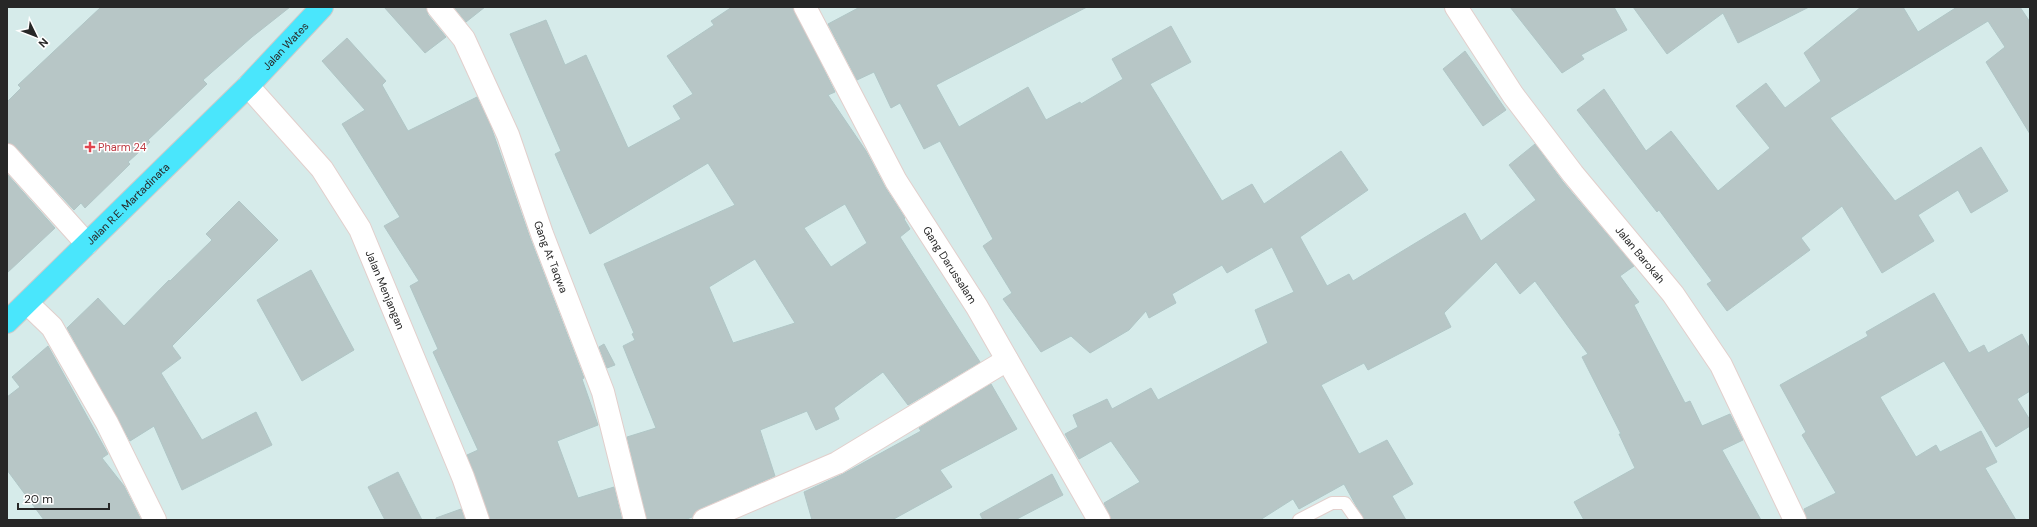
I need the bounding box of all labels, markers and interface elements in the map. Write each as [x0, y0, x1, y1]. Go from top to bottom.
north arrow [16, 16, 56, 56]
street label: Jalan Wates [259, 19, 311, 73]
text: N [35, 35, 51, 51]
place label: Pharm 24 [98, 140, 147, 154]
marker: Pharm 24 [85, 142, 95, 152]
street label: Jalan R.E. Martadinata [83, 160, 172, 248]
street label: Gang At Taqwa [531, 219, 571, 295]
street label: Jalan Barokah [1612, 223, 1668, 286]
street label: Gang Darussalam [920, 224, 980, 306]
street label: Jalan Menjangan [363, 248, 408, 331]
scale bar [18, 485, 109, 511]
text: 20 m [24, 491, 53, 507]

